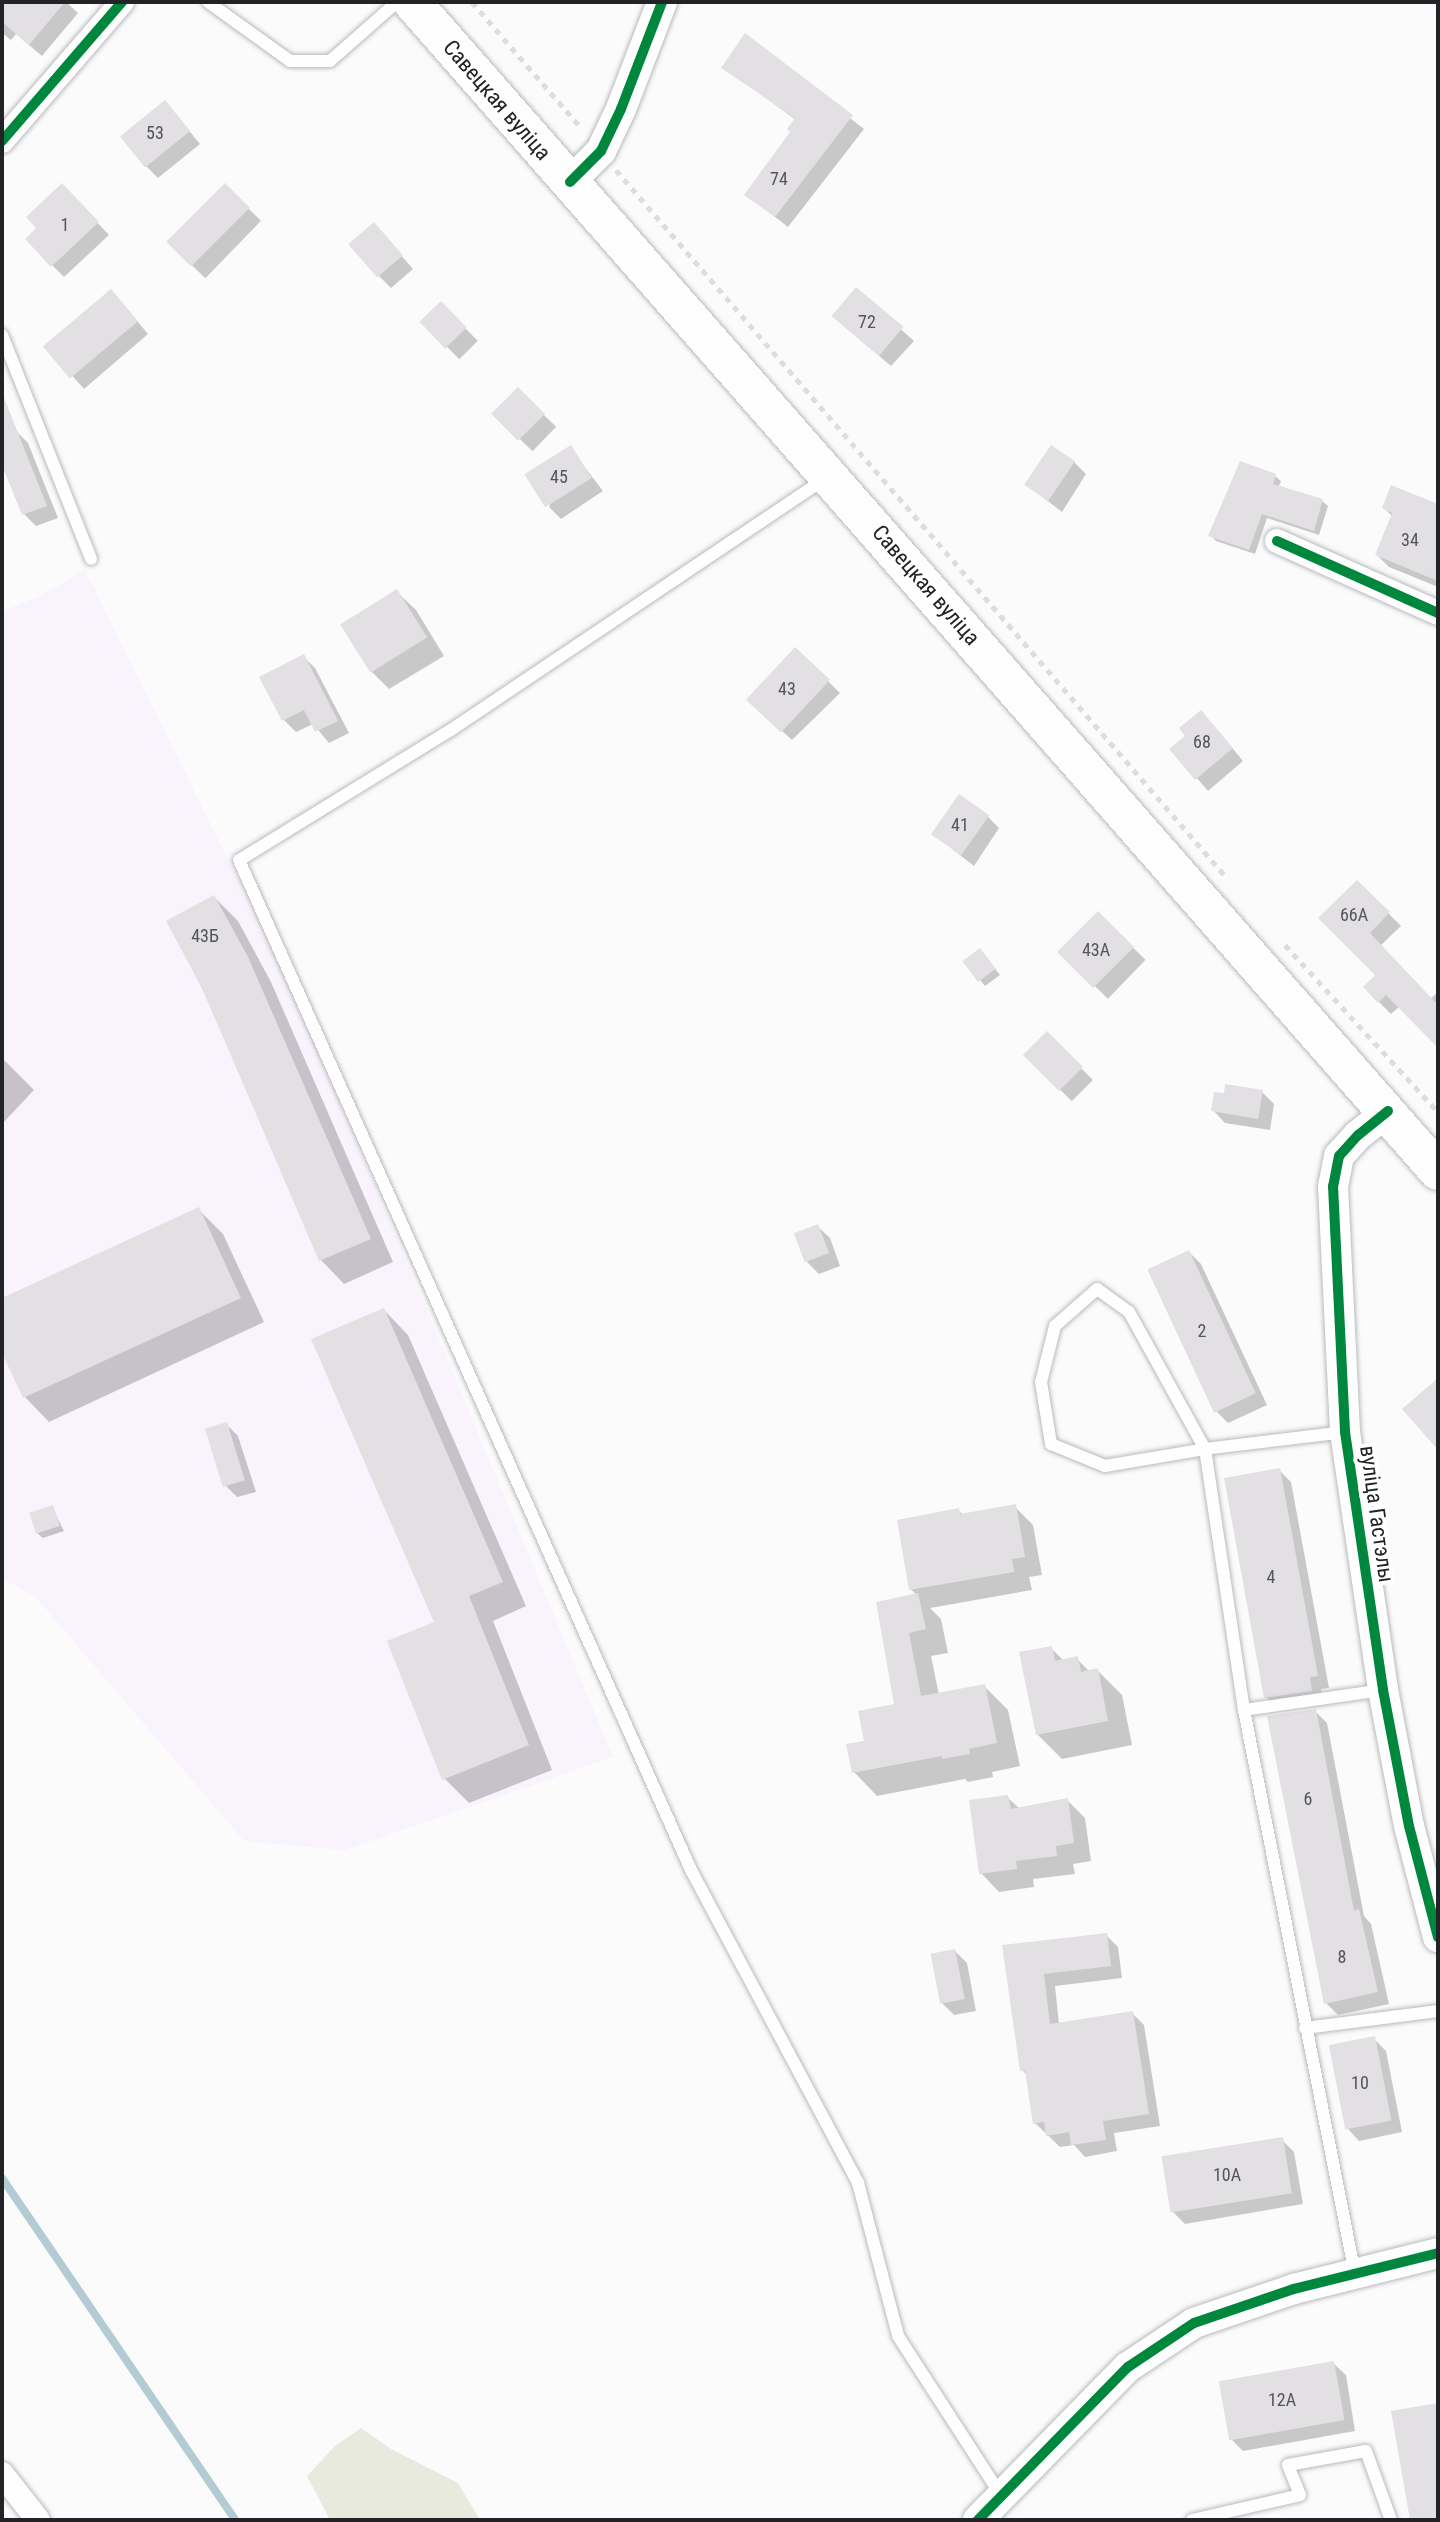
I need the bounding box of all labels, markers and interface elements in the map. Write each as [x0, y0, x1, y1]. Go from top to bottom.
street label: Савецкая вуліца [438, 34, 556, 166]
house number: 53 [146, 122, 164, 144]
house number: 74 [770, 168, 788, 190]
house number: 1 [61, 214, 69, 236]
house number: 72 [858, 311, 876, 333]
house number: 45 [550, 466, 568, 488]
street label: Савецкая вуліца [867, 519, 985, 651]
house number: 34 [1401, 529, 1419, 551]
house number: 43 [778, 678, 796, 700]
house number: 68 [1193, 731, 1211, 753]
house number: 41 [951, 814, 969, 836]
house number: 66А [1340, 904, 1368, 926]
house number: 43Б [191, 925, 219, 947]
house number: 43А [1082, 939, 1110, 961]
house number: 2 [1198, 1320, 1206, 1342]
street label: вуліца Гастэлы [1354, 1444, 1400, 1584]
house number: 4 [1267, 1566, 1275, 1588]
house number: 6 [1304, 1788, 1312, 1810]
house number: 8 [1338, 1946, 1346, 1968]
house number: 10 [1351, 2072, 1369, 2094]
house number: 10А [1213, 2164, 1241, 2186]
house number: 12А [1268, 2389, 1296, 2411]

